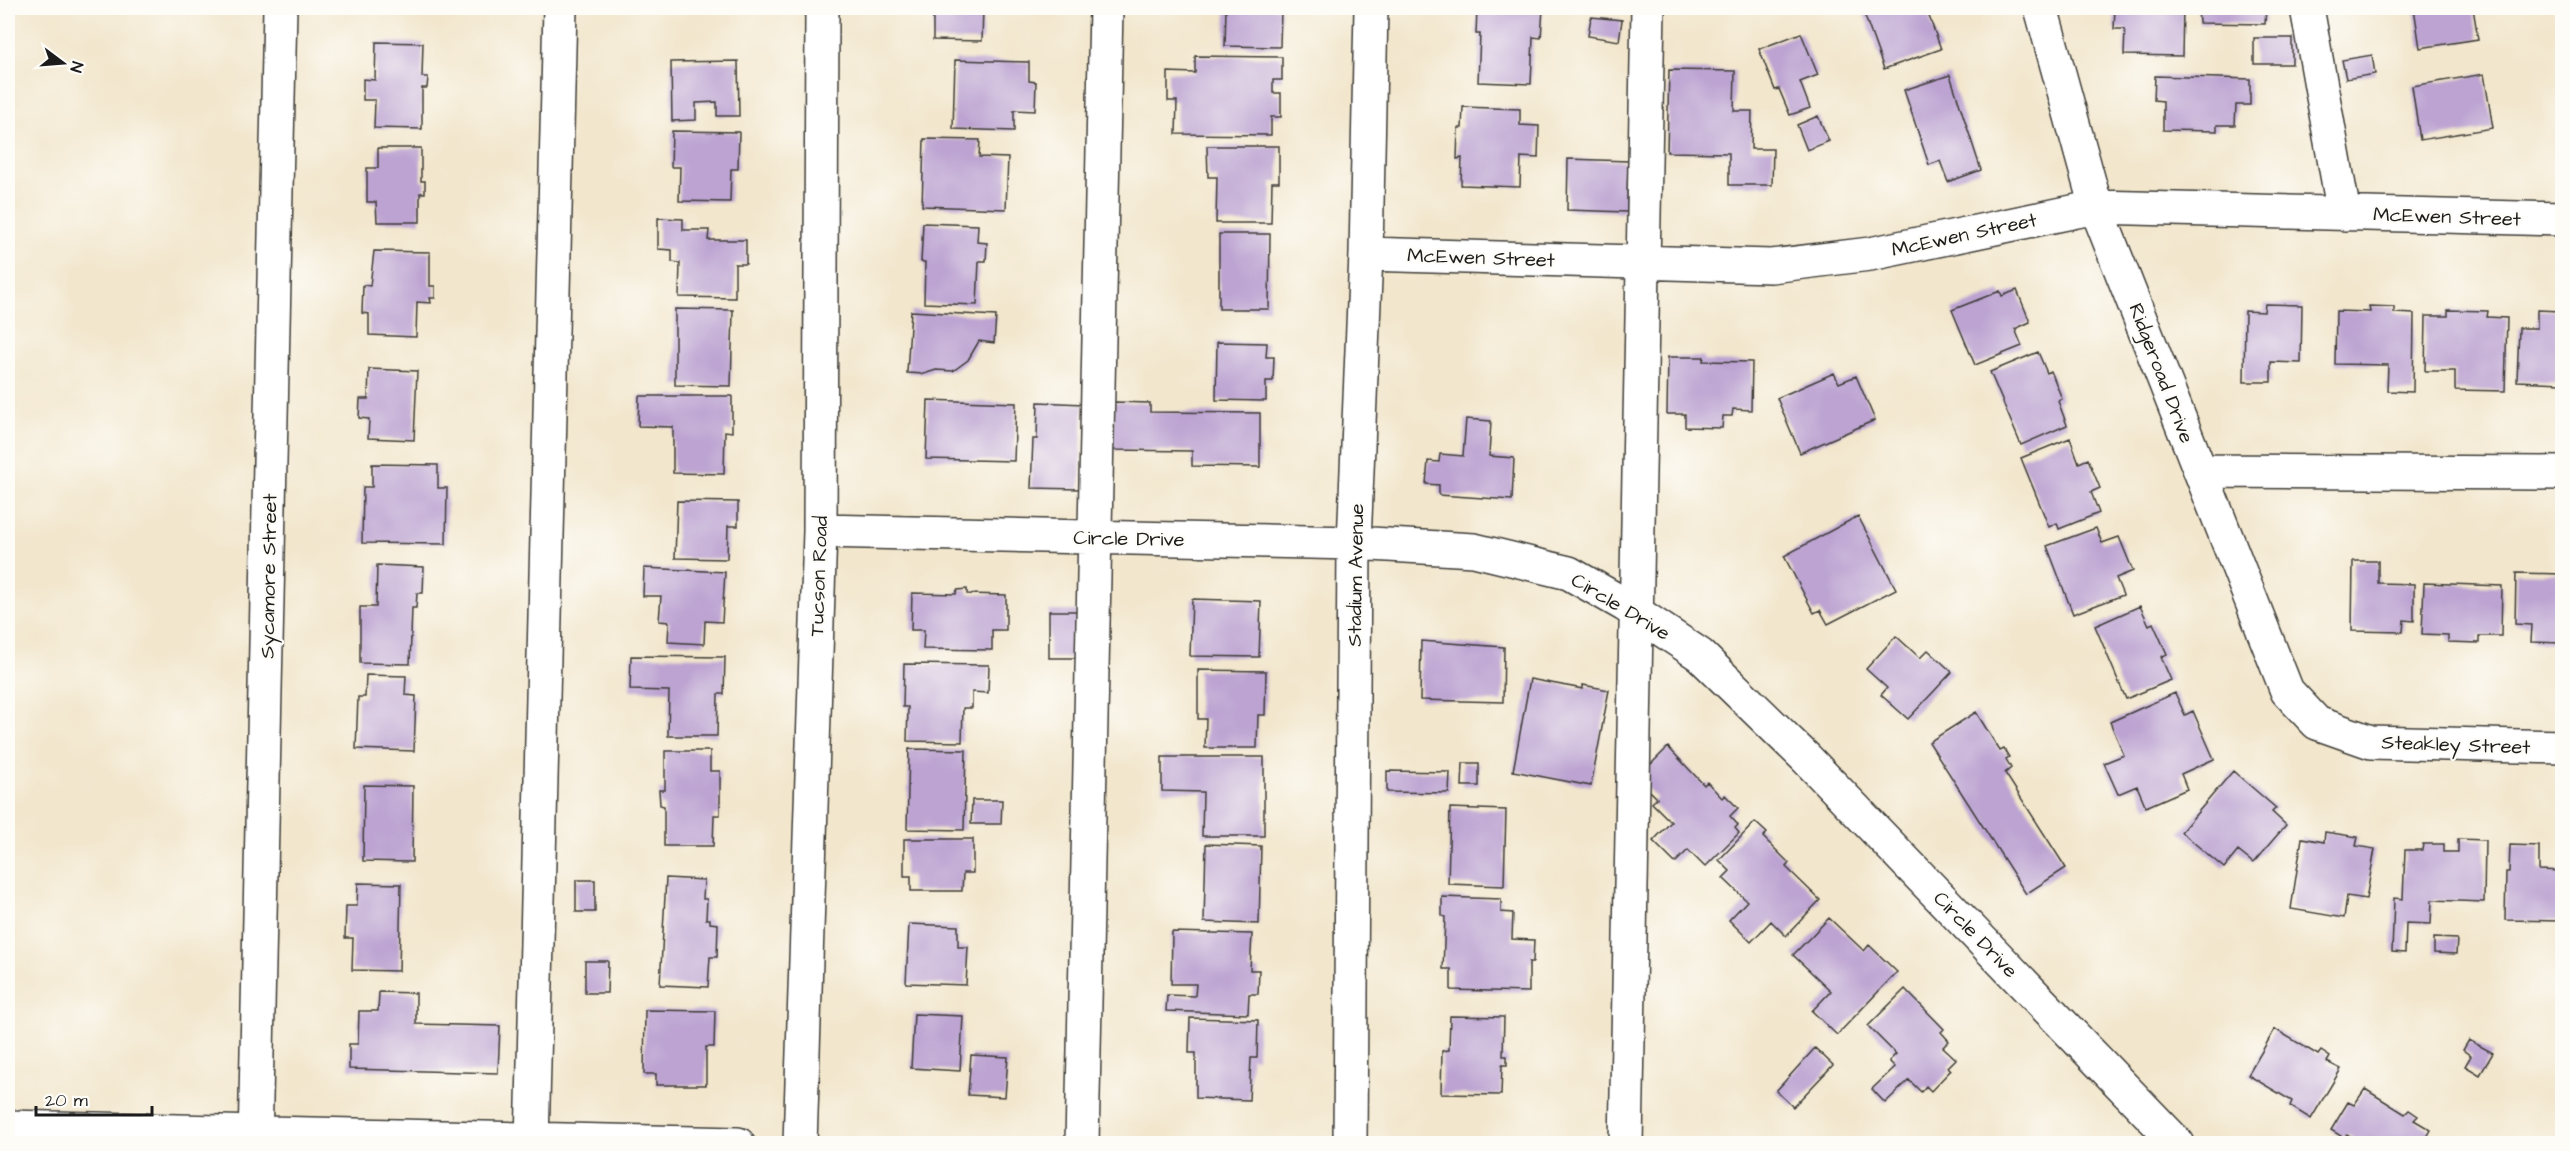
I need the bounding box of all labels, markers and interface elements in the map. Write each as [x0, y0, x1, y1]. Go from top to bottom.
north arrow [33, 33, 93, 93]
text: N [65, 59, 88, 75]
street label: McEwen Street [2373, 200, 2521, 234]
street label: McEwen Street [1889, 206, 2039, 264]
street label: McEwen Street [1407, 241, 1555, 275]
street label: Ridgeroad Drive [2121, 299, 2201, 448]
street label: Sycamore Street [254, 493, 285, 659]
street label: Stadium Avenue [1341, 503, 1371, 647]
street label: Tucson Road [803, 515, 835, 637]
street label: Circle Drive [1073, 524, 1185, 554]
street label: Circle Drive [1566, 566, 1675, 648]
street label: Steakley Street [2381, 728, 2531, 763]
street label: Circle Drive [1927, 885, 2024, 984]
scale bar [36, 1079, 152, 1117]
text: 20 m [45, 1088, 88, 1113]

